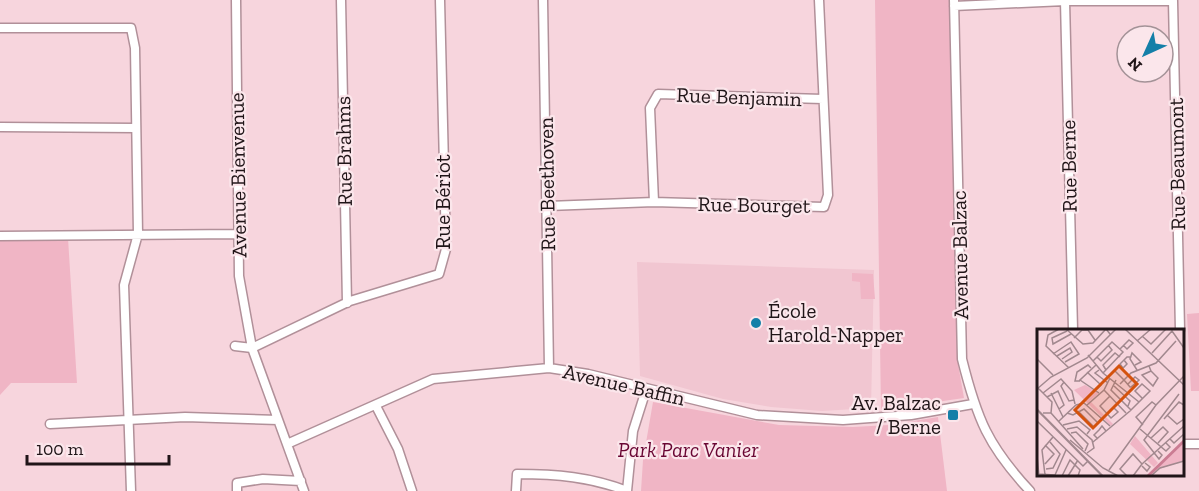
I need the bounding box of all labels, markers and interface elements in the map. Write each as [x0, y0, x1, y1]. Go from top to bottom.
north arrow [1115, 24, 1175, 84]
text: N [1124, 53, 1146, 75]
street label: Rue Benjamin [676, 82, 802, 112]
street label: Avenue Bienvenue [224, 92, 251, 258]
street label: Rue Brahms [330, 96, 357, 206]
street label: Rue Beaumont [1163, 97, 1190, 231]
street label: Rue Beethoven [533, 117, 560, 251]
street label: Rue Berne [1055, 119, 1082, 213]
street label: Rue Bériot [430, 154, 455, 250]
street label: Avenue Balzac [946, 190, 973, 320]
street label: Rue Bourget [697, 191, 811, 218]
place label: École Harold-Napper [768, 298, 904, 347]
marker: École Harold-Napper [749, 316, 763, 330]
inset map [1037, 329, 1184, 476]
street label: Avenue Baffin [561, 358, 688, 411]
place label: Av. Balzac / Berne [852, 390, 941, 439]
marker: Av. Balzac / Berne [946, 408, 960, 422]
scale bar [27, 428, 170, 466]
park label: Park Parc Vanier [618, 437, 759, 462]
text: 100 m [36, 438, 84, 460]

